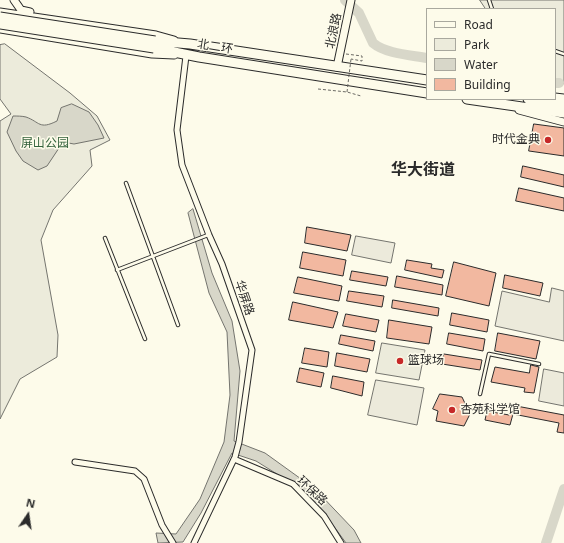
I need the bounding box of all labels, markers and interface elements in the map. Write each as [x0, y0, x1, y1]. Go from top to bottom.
legend [426, 8, 556, 100]
street label: 北浪路 [323, 12, 345, 50]
text: Road [464, 16, 493, 33]
text: Park [464, 36, 489, 53]
street label: 北二环 [196, 37, 234, 57]
text: Water [464, 56, 498, 73]
text: Building [464, 76, 511, 93]
place label: 时代金典 [492, 133, 540, 147]
marker: 时代金典 [543, 135, 553, 145]
park label: 屏山公园 [21, 137, 69, 151]
district label: 华大街道 [391, 160, 455, 180]
street label: 华屏路 [231, 279, 257, 317]
place label: 篮球场 [408, 354, 444, 368]
marker: 篮球场 [395, 356, 405, 366]
place label: 杏苑科学馆 [460, 403, 520, 417]
marker: 杏苑科学馆 [447, 405, 457, 415]
street label: 环保路 [294, 473, 330, 509]
north arrow [8, 495, 48, 535]
text: N [25, 495, 37, 511]

